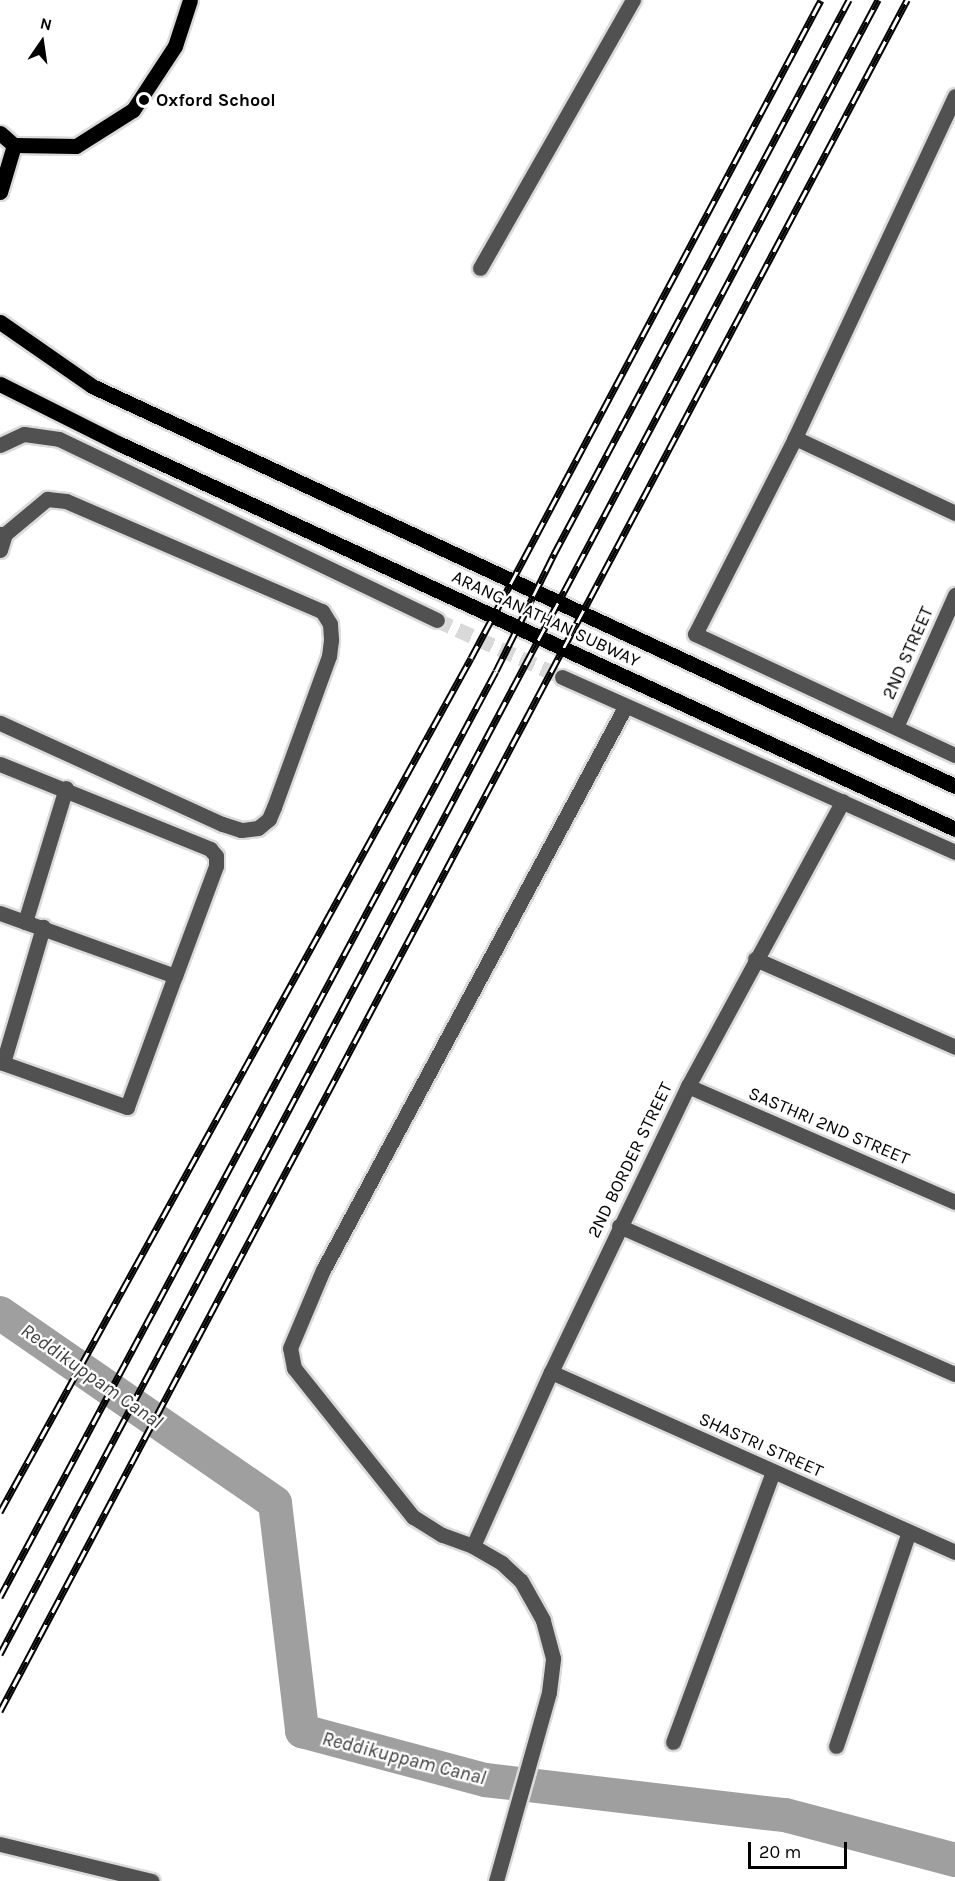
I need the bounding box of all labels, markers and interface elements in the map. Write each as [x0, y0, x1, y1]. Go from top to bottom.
north arrow [12, 12, 72, 72]
text: N [38, 13, 54, 35]
place label: Oxford School [156, 89, 276, 111]
marker: Oxford School [137, 93, 151, 107]
street label: ARANGANATHAN SUBWAY [449, 566, 643, 672]
street label: 2ND STREET [878, 603, 938, 703]
street label: 2ND BORDER STREET [583, 1079, 677, 1241]
street label: SASTHRI 2ND STREET [745, 1082, 913, 1170]
water label: Reddikuppam Canal [16, 1318, 168, 1434]
street label: SHASTRI STREET [696, 1408, 826, 1482]
water label: Reddikuppam Canal [320, 1726, 488, 1790]
scale bar [751, 1830, 850, 1868]
text: 20 m [759, 1841, 801, 1863]

